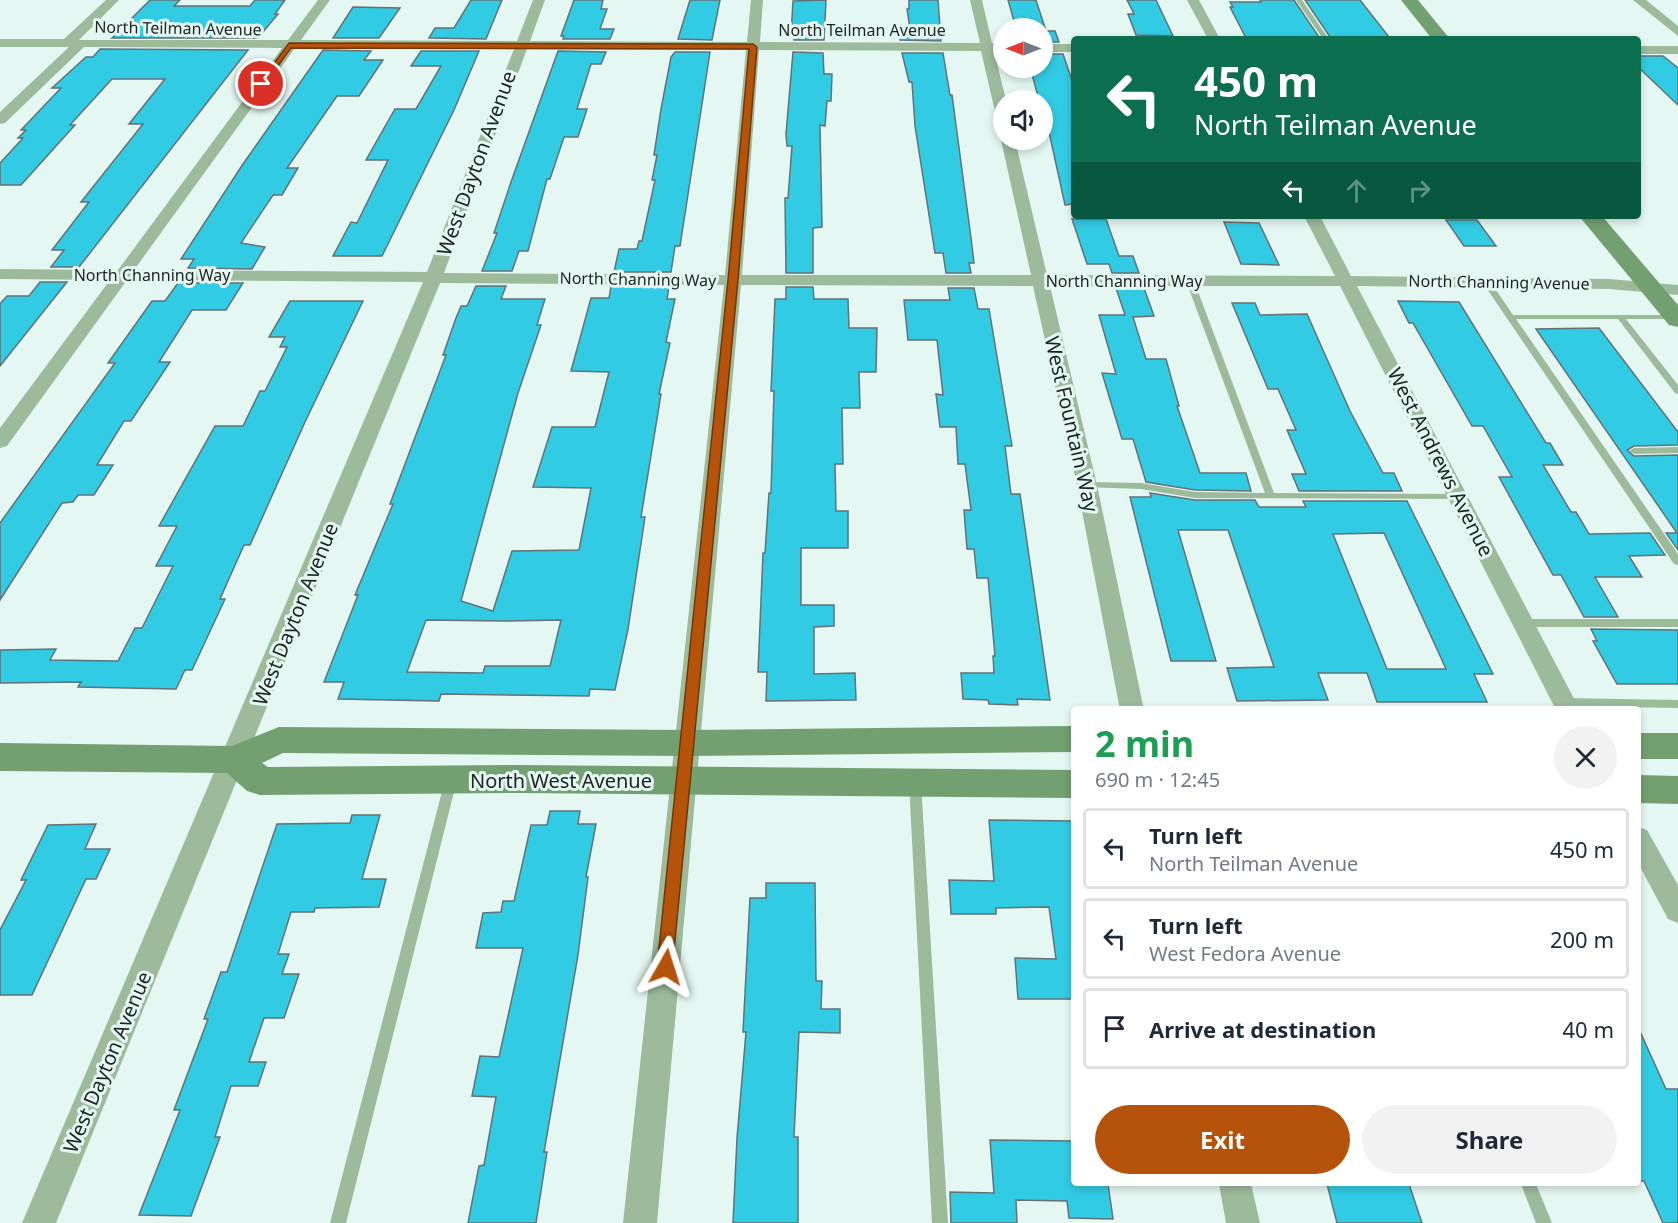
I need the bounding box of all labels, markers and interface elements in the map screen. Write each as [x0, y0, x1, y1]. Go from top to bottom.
street label: North Teilman Avenue [94, 16, 262, 40]
north arrow [993, 18, 1053, 78]
map controls [993, 18, 1053, 150]
street label: North Teilman Avenue [778, 19, 946, 41]
text: 450 m [1194, 52, 1318, 109]
pin [235, 58, 286, 109]
icon: left [1095, 60, 1173, 138]
icon: arrive [244, 67, 277, 100]
street label: West Dayton Avenue [430, 67, 522, 259]
button: sound [993, 90, 1053, 150]
text: North Teilman Avenue [1194, 106, 1477, 143]
icon: left [1277, 174, 1310, 207]
icon: ahead [1340, 174, 1373, 207]
icon: right [1403, 174, 1436, 207]
street label: North Channing Way [74, 264, 231, 286]
street label: North Channing Way [559, 267, 717, 291]
street label: North Channing Avenue [1408, 269, 1590, 295]
street label: North Channing Way [1046, 270, 1203, 292]
street label: West Fountain Way [1039, 334, 1106, 515]
street label: West Andrews Avenue [1382, 363, 1500, 561]
street label: West Dayton Avenue [246, 519, 344, 709]
text: 2 min [1095, 719, 1194, 768]
button: close [1554, 726, 1617, 789]
text: 690 m · 12:45 [1095, 766, 1220, 793]
street label: North West Avenue [470, 767, 652, 794]
text: Turn left [1149, 820, 1243, 850]
icon: left [1098, 832, 1131, 865]
text: 450 m [1550, 834, 1614, 864]
text: North Teilman Avenue [1149, 850, 1358, 877]
text: Turn left [1149, 910, 1243, 940]
icon: left [1098, 922, 1131, 955]
text: 200 m [1550, 924, 1614, 954]
position arrow [634, 935, 698, 999]
text: West Fedora Avenue [1149, 940, 1341, 967]
street label: West Dayton Avenue [57, 967, 157, 1157]
icon: arrive [1098, 1012, 1131, 1045]
text: Arrive at destination [1149, 1014, 1376, 1044]
text: 40 m [1563, 1014, 1614, 1044]
button: Exit [1095, 1105, 1350, 1174]
button: Share [1362, 1105, 1617, 1174]

